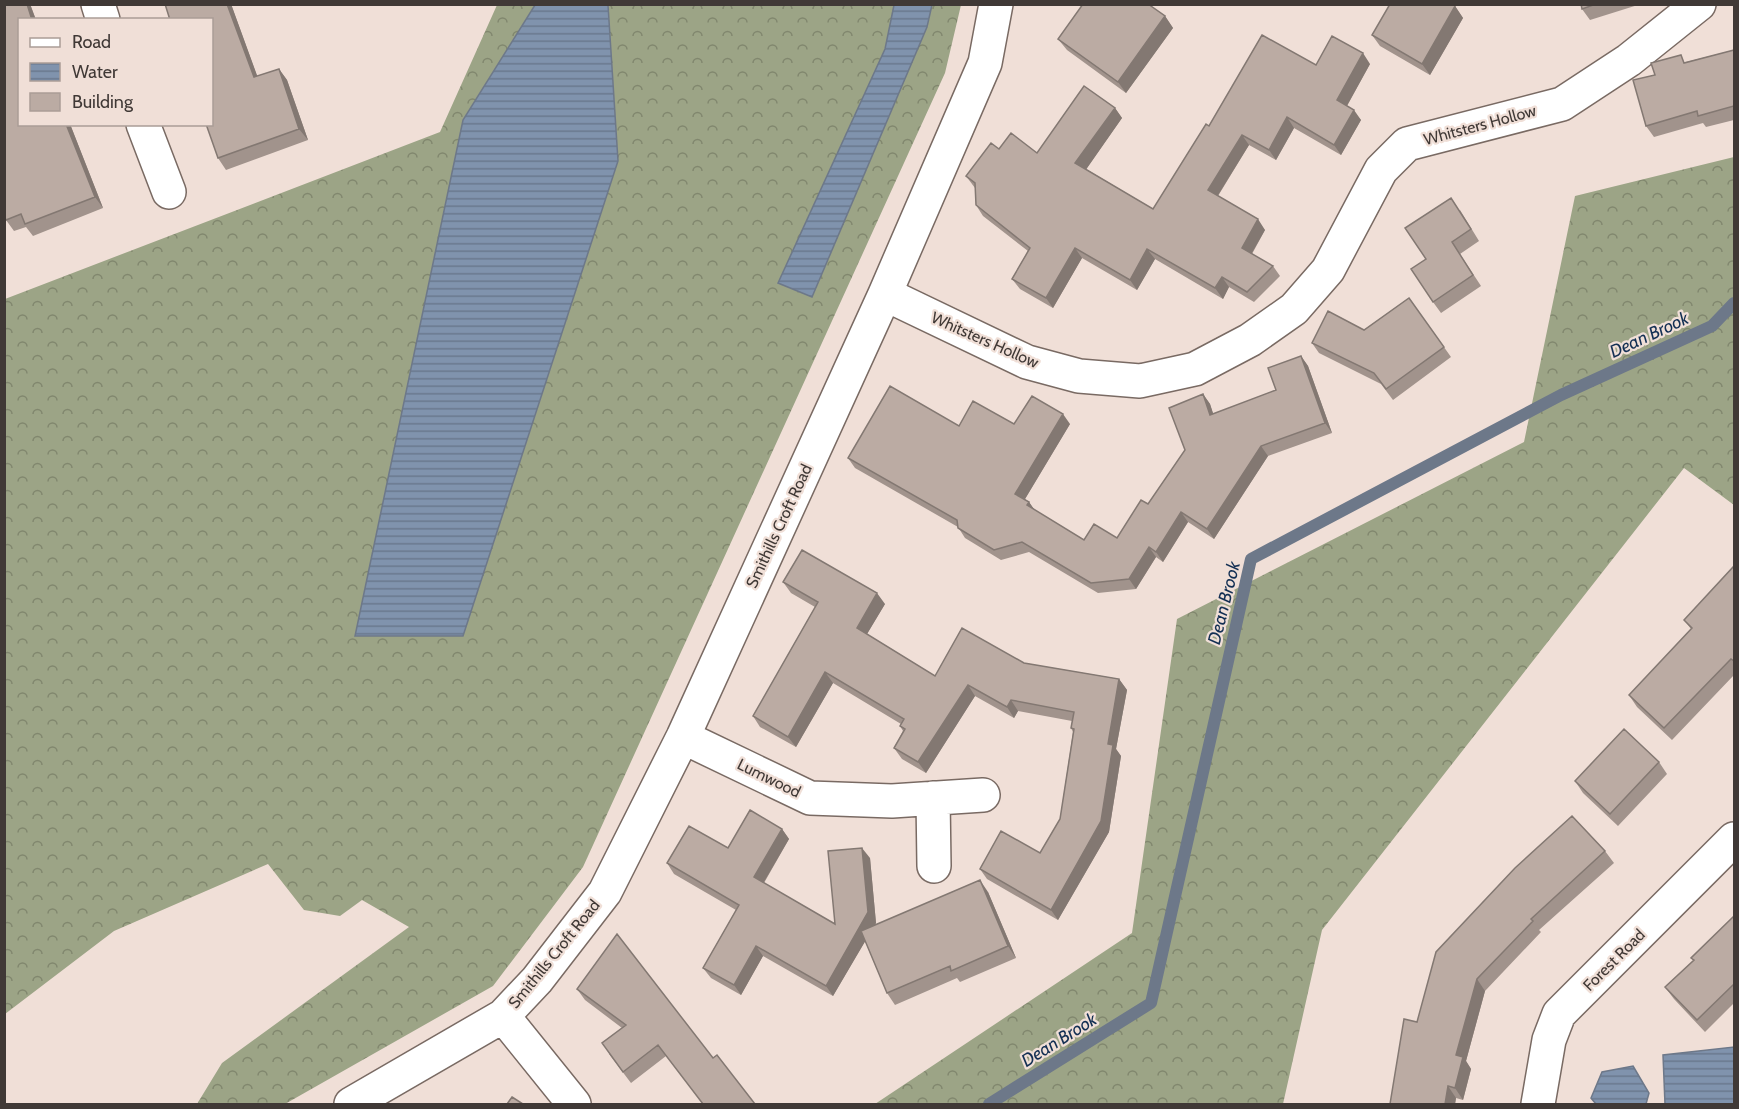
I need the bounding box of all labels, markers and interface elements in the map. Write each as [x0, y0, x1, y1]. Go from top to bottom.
legend [18, 18, 213, 126]
text: Road [72, 31, 111, 53]
text: Water [72, 61, 118, 83]
text: Building [72, 91, 134, 113]
street label: Whitsters Hollow [1422, 101, 1539, 149]
water label: Dean Brook [1606, 307, 1693, 363]
street label: Whitsters Hollow [928, 308, 1042, 372]
street label: Smithills Croft Road [742, 461, 816, 591]
water label: Dean Brook [1203, 558, 1245, 647]
street label: Lumwood [734, 755, 804, 801]
street label: Smithills Croft Road [504, 896, 604, 1012]
street label: Forest Road [1579, 925, 1649, 995]
water label: Dean Brook [1017, 1008, 1102, 1072]

